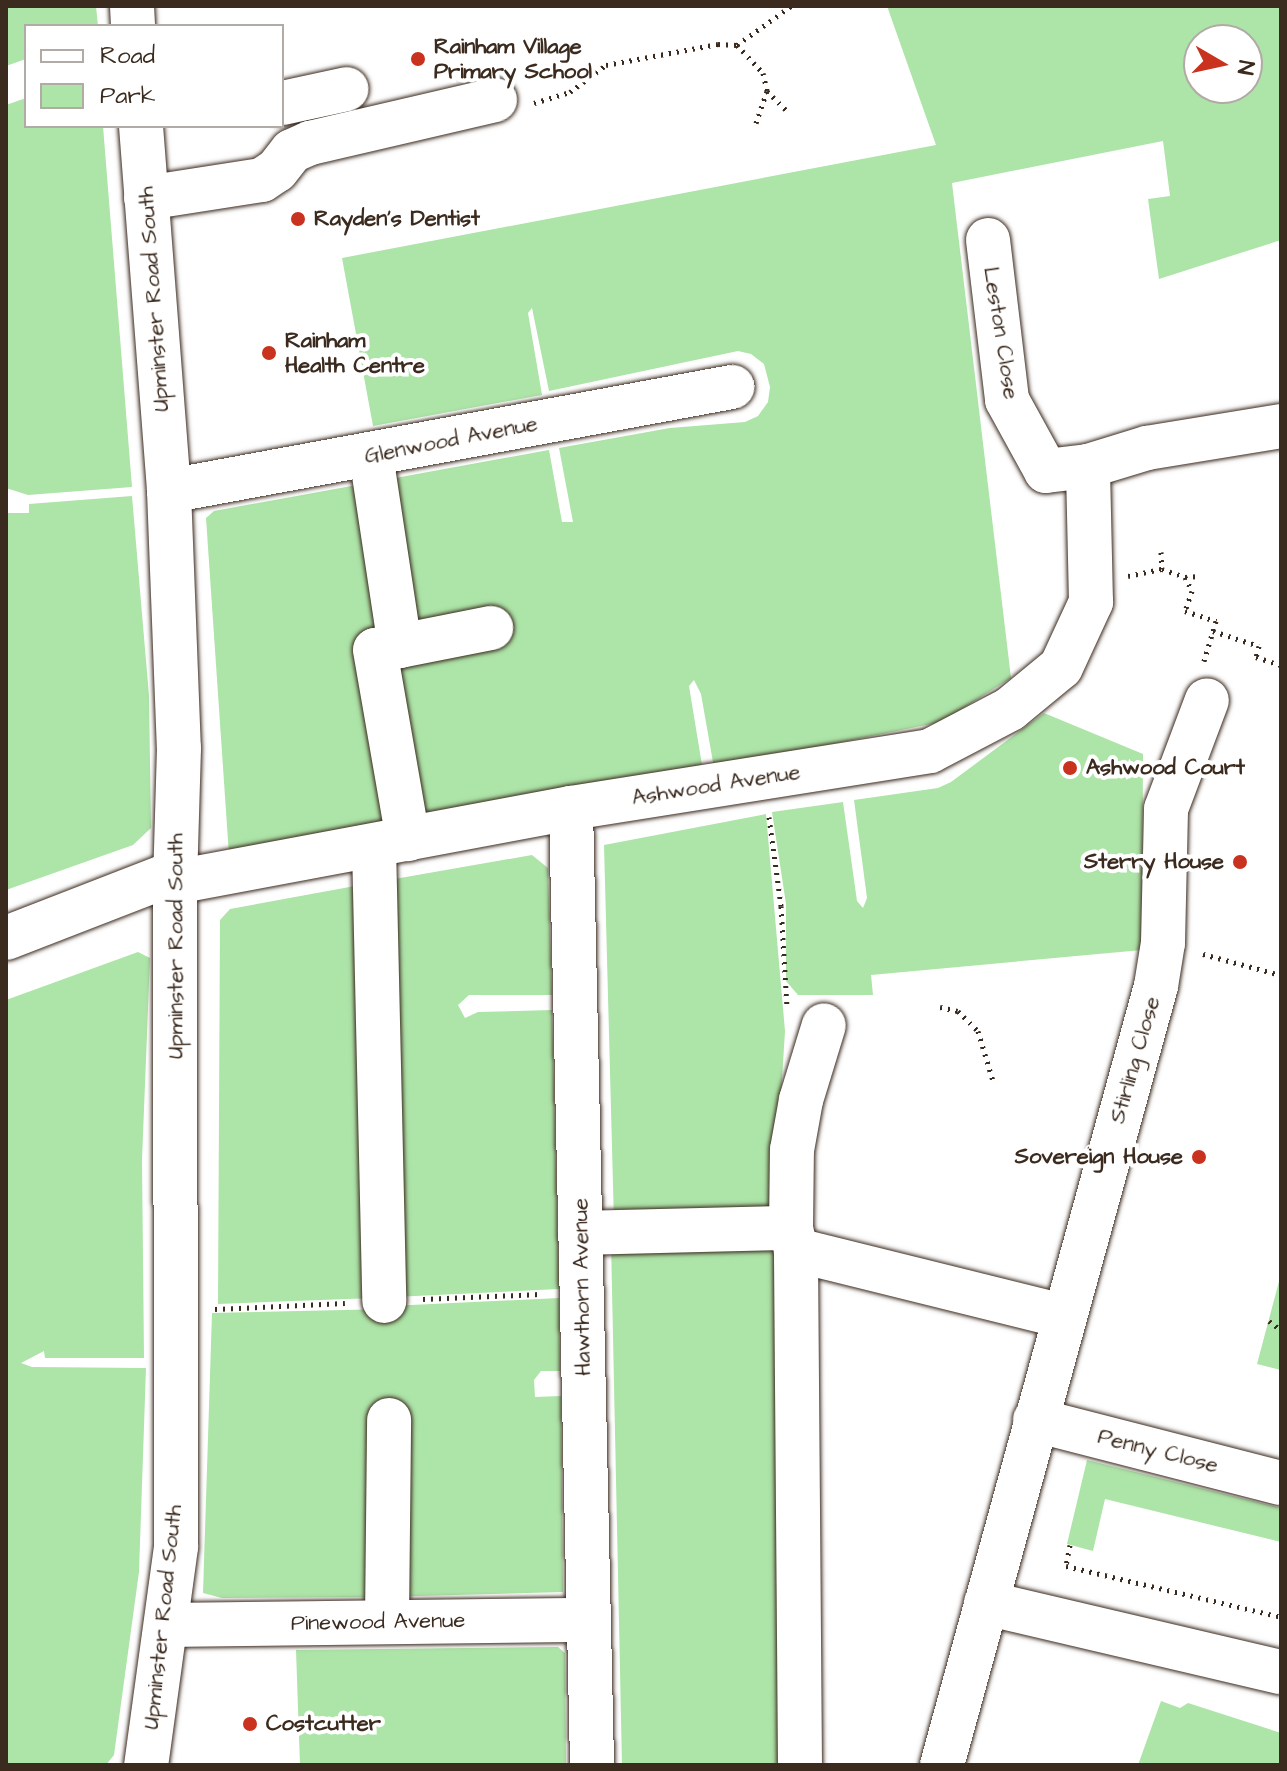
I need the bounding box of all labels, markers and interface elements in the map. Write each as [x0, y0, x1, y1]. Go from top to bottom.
legend [24, 24, 284, 128]
north arrow [1183, 24, 1263, 104]
place label: Rainham Village Primary School [434, 33, 592, 84]
text: Road [100, 39, 155, 73]
marker: Rainham Village Primary School [409, 50, 427, 68]
text: N [1229, 58, 1262, 77]
text: Park [100, 79, 156, 113]
street label: Upminster Road South [133, 186, 175, 412]
place label: Rayden's Dentist [314, 206, 480, 232]
marker: Rayden's Dentist [289, 210, 307, 228]
street label: Leston Close [978, 265, 1024, 401]
place label: Rainham Health Centre [285, 327, 425, 378]
marker: Rainham Health Centre [260, 344, 278, 362]
street label: Glenwood Avenue [362, 410, 540, 470]
place label: Ashwood Court [1086, 755, 1245, 781]
street label: Ashwood Avenue [630, 759, 802, 811]
marker: Ashwood Court [1061, 759, 1079, 777]
street label: Upminster Road South [163, 833, 189, 1059]
place label: Sterry House [1084, 849, 1224, 875]
marker: Sterry House [1231, 853, 1249, 871]
street label: Stirling Close [1104, 993, 1166, 1127]
place label: Sovereign House [1015, 1144, 1183, 1170]
marker: Sovereign House [1190, 1148, 1208, 1166]
street label: Hawthorn Avenue [567, 1198, 597, 1376]
street label: Penny Close [1095, 1423, 1221, 1479]
street label: Upminster Road South [138, 1503, 188, 1731]
street label: Pinewood Avenue [291, 1607, 465, 1637]
place label: Costcutter [266, 1711, 381, 1737]
marker: Costcutter [241, 1715, 259, 1733]

